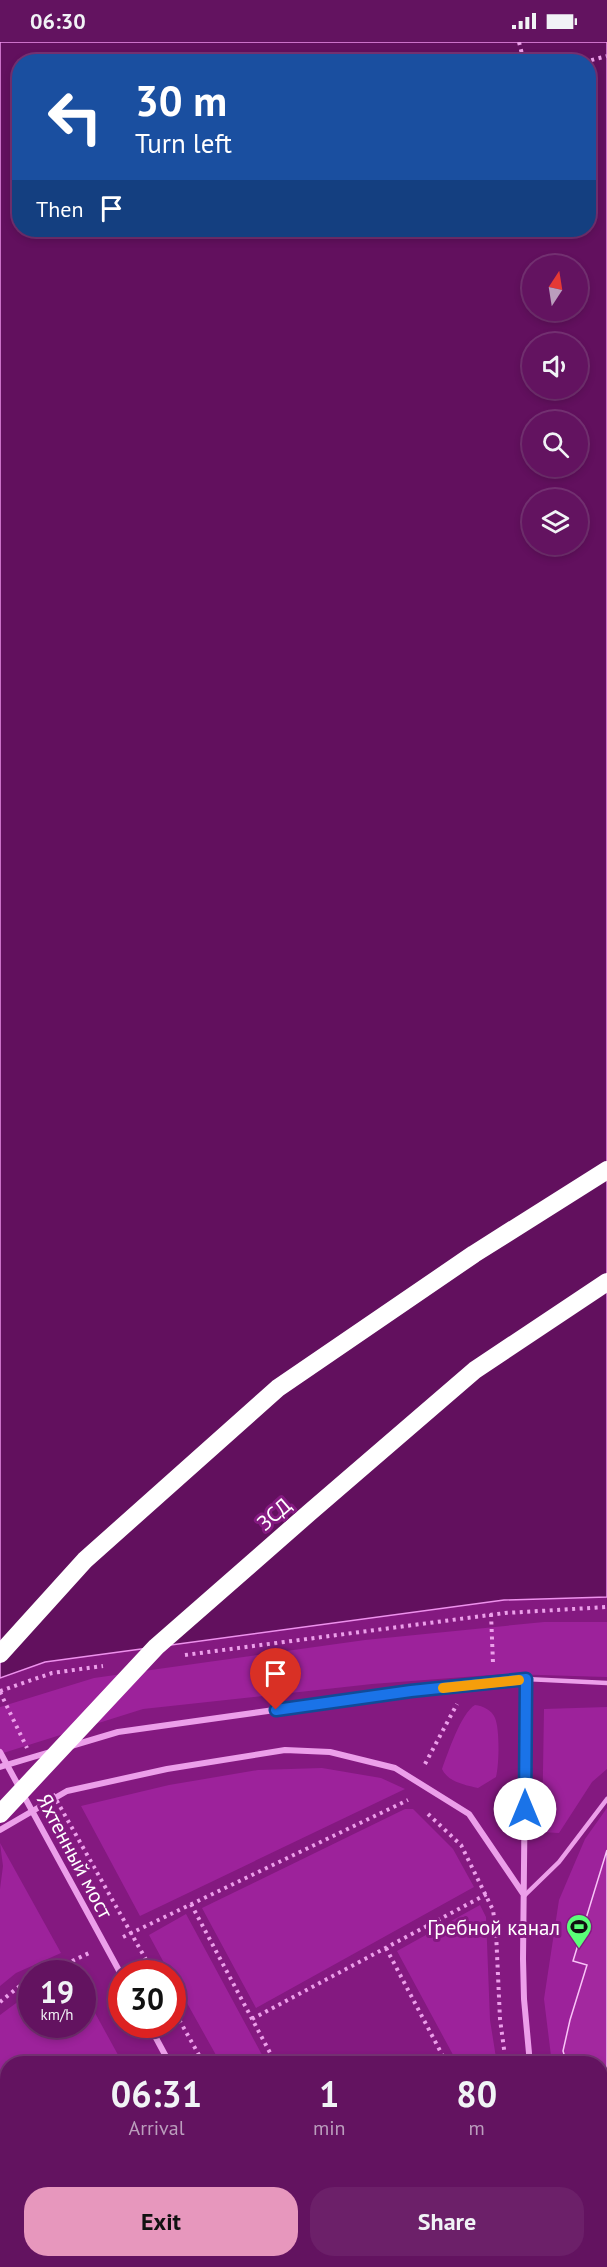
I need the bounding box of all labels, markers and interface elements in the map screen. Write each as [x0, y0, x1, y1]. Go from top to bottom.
text: 06:30 [30, 7, 86, 35]
text: 30 m [135, 73, 227, 128]
icon: left [36, 78, 114, 156]
text: Turn left [135, 126, 232, 160]
icon: arrive [95, 192, 128, 225]
text: Then [36, 195, 83, 223]
north arrow [522, 255, 588, 321]
map controls [522, 255, 588, 555]
button: sound [522, 333, 588, 399]
button: search [522, 411, 588, 477]
button: layers [522, 489, 588, 555]
street label: ЗСД [251, 1492, 297, 1536]
pin [250, 1648, 301, 1710]
icon: arrive [259, 1657, 292, 1690]
position arrow [493, 1777, 557, 1841]
street label: Яхтенный мост [31, 1789, 119, 1924]
sports icon: Гребной канал [564, 1912, 594, 1950]
place label: Гребной канал [427, 1914, 560, 1941]
speed limit sign: 30 [108, 1960, 186, 2038]
text: 19 [40, 1972, 74, 2011]
text: km/h [41, 2005, 73, 2024]
text: 06:31 [111, 2070, 202, 2117]
text: 1 [319, 2070, 339, 2117]
text: 80 [456, 2070, 497, 2117]
text: Arrival [128, 2115, 185, 2141]
text: min [313, 2115, 346, 2141]
text: m [469, 2115, 485, 2141]
button: Exit [24, 2187, 298, 2256]
button: Share [310, 2187, 584, 2256]

